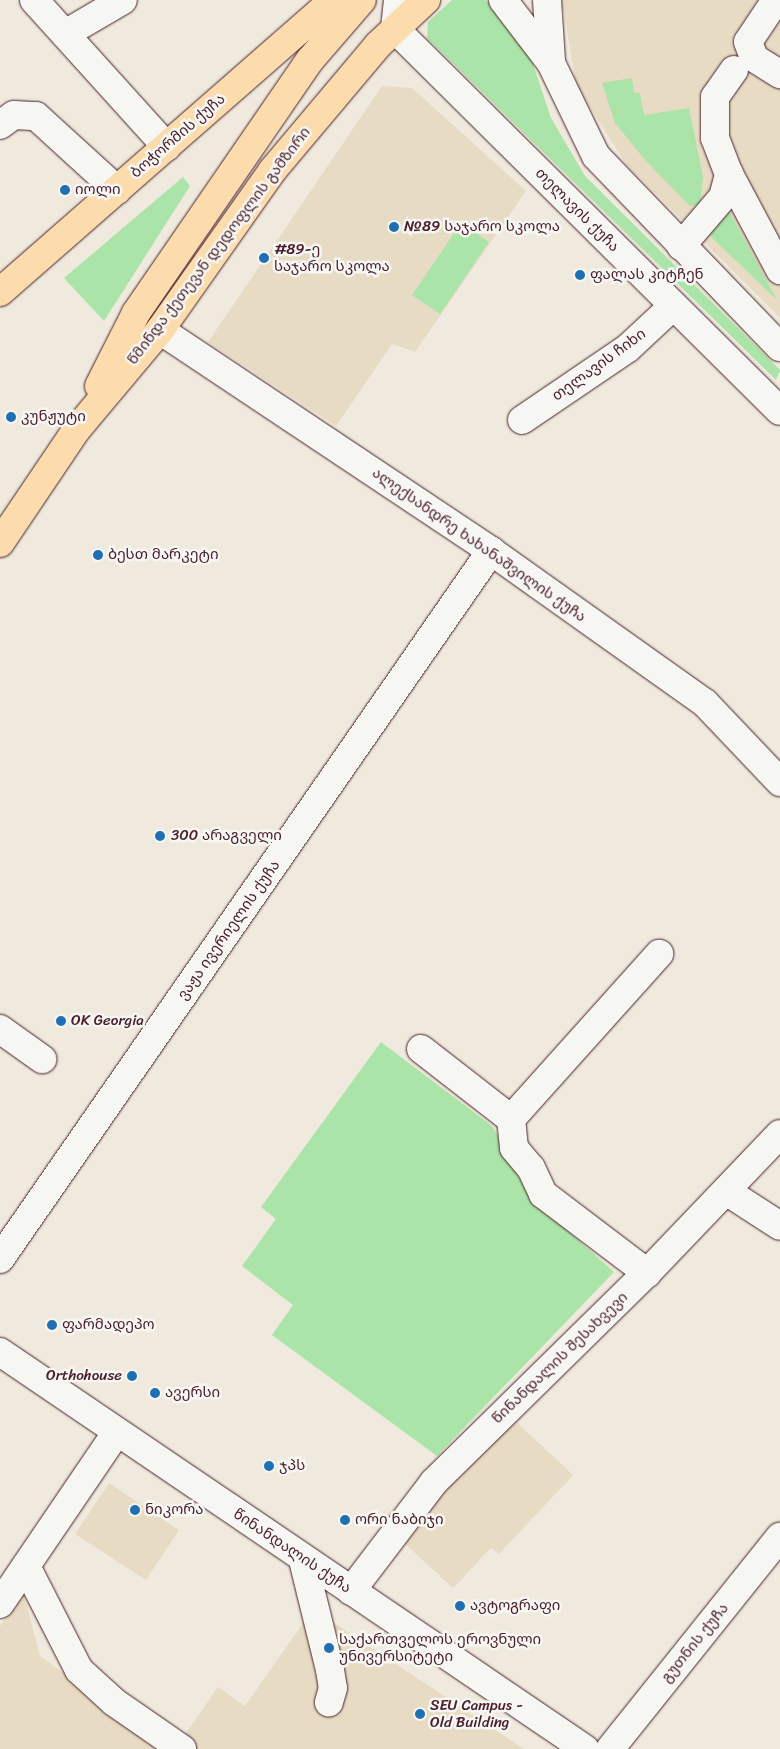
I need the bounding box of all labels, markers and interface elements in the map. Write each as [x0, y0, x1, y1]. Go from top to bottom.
street label: ბოჭორმის ქუჩა [127, 90, 229, 182]
street label: წმინდა ქეთევან დედოფლის გამზირი [124, 124, 314, 368]
street label: თელავის ქუჩა [531, 164, 623, 256]
place label: იოლი [75, 181, 121, 199]
marker: იოლი [59, 184, 71, 196]
place label: №89 საჯარო სკოლა [404, 218, 560, 236]
marker: №89 საჯარო სკოლა [388, 221, 400, 233]
place label: #89-ე საჯარო სკოლა [274, 240, 390, 275]
marker: #89-ე საჯარო სკოლა [258, 252, 270, 264]
place label: ფალას კიტჩენ [590, 266, 704, 284]
marker: ფალას კიტჩენ [574, 269, 586, 281]
street label: თელავის ჩიხი [549, 325, 649, 405]
place label: კუნჟუტი [21, 408, 86, 426]
marker: კუნჟუტი [5, 411, 17, 423]
street label: ალექსანდრე ხახანაშვილის ქუჩა [369, 464, 589, 626]
place label: ბესთ მარკეტი [108, 546, 219, 564]
marker: ბესთ მარკეტი [92, 549, 104, 561]
place label: 300 არაგველი [171, 827, 282, 845]
marker: 300 არაგველი [153, 829, 167, 843]
street label: ვაჟა ივერიელის ქუჩა [174, 857, 284, 1003]
place label: OK Georgia [71, 1012, 144, 1030]
marker: OK Georgia [55, 1015, 67, 1027]
street label: წინანდალის შესახვევი [488, 1288, 632, 1428]
place label: ფარმადეპო [62, 1316, 155, 1334]
marker: ფარმადეპო [46, 1319, 58, 1331]
place label: Orthohouse [46, 1367, 122, 1385]
marker: Orthohouse [126, 1370, 138, 1382]
place label: ავერსი [165, 1384, 220, 1402]
marker: ავერსი [149, 1387, 161, 1399]
place label: ჯპს [279, 1457, 305, 1475]
marker: ჯპს [263, 1460, 275, 1472]
place label: ნიკორა [145, 1501, 203, 1519]
marker: ნიკორა [129, 1504, 141, 1516]
street label: წინანდალის ქუჩა [230, 1505, 354, 1597]
place label: ორი ნაბიჯი [355, 1511, 444, 1529]
marker: ორი ნაბიჯი [339, 1514, 351, 1526]
place label: ავტოგრაფი [470, 1597, 560, 1615]
marker: ავტოგრაფი [454, 1600, 466, 1612]
street label: გუთნის ქუჩა [658, 1600, 732, 1686]
place label: საქართველოს ეროვნული უნივერსიტეტი [339, 1630, 541, 1665]
marker: საქართველოს ეროვნული უნივერსიტეტი [323, 1642, 335, 1654]
place label: SEU Campus - Old Building [430, 1696, 523, 1731]
marker: SEU Campus - Old Building [414, 1708, 426, 1720]

